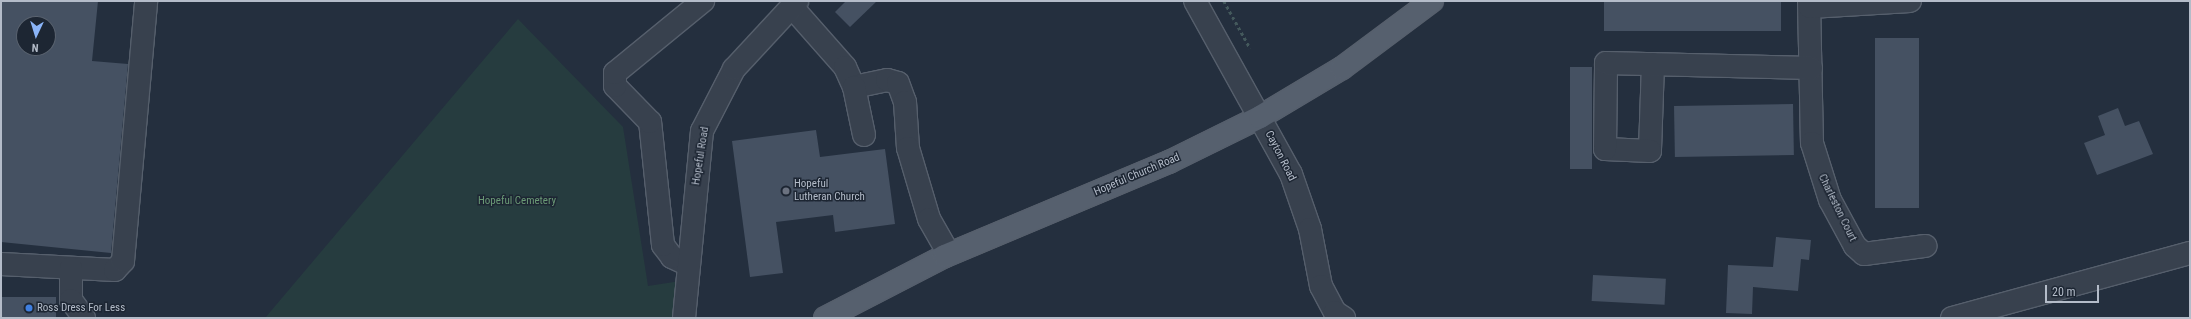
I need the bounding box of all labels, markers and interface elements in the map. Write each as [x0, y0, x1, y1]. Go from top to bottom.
north arrow [16, 16, 56, 56]
text: N [31, 41, 39, 54]
street label: Hopeful Road [690, 126, 712, 186]
street label: Cayton Road [1262, 129, 1298, 183]
street label: Hopeful Church Road [1092, 151, 1182, 199]
street label: Charleston Court [1815, 172, 1859, 244]
place label: Hopeful Lutheran Church [794, 178, 865, 204]
marker: Hopeful Lutheran Church [781, 186, 791, 196]
park label: Hopeful Cemetery [478, 194, 556, 208]
scale bar [2047, 277, 2101, 303]
text: 20 m [2052, 285, 2076, 299]
place label: Ross Dress For Less [37, 301, 125, 315]
marker: Ross Dress For Less [24, 303, 34, 313]

